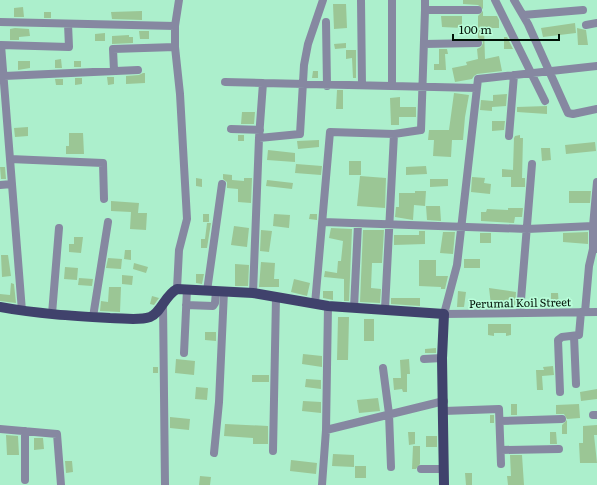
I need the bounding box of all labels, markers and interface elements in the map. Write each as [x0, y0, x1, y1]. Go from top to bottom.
scale bar [453, 16, 559, 42]
text: 100 m [459, 20, 492, 38]
street label: Perumal Koil Street [469, 293, 572, 311]

